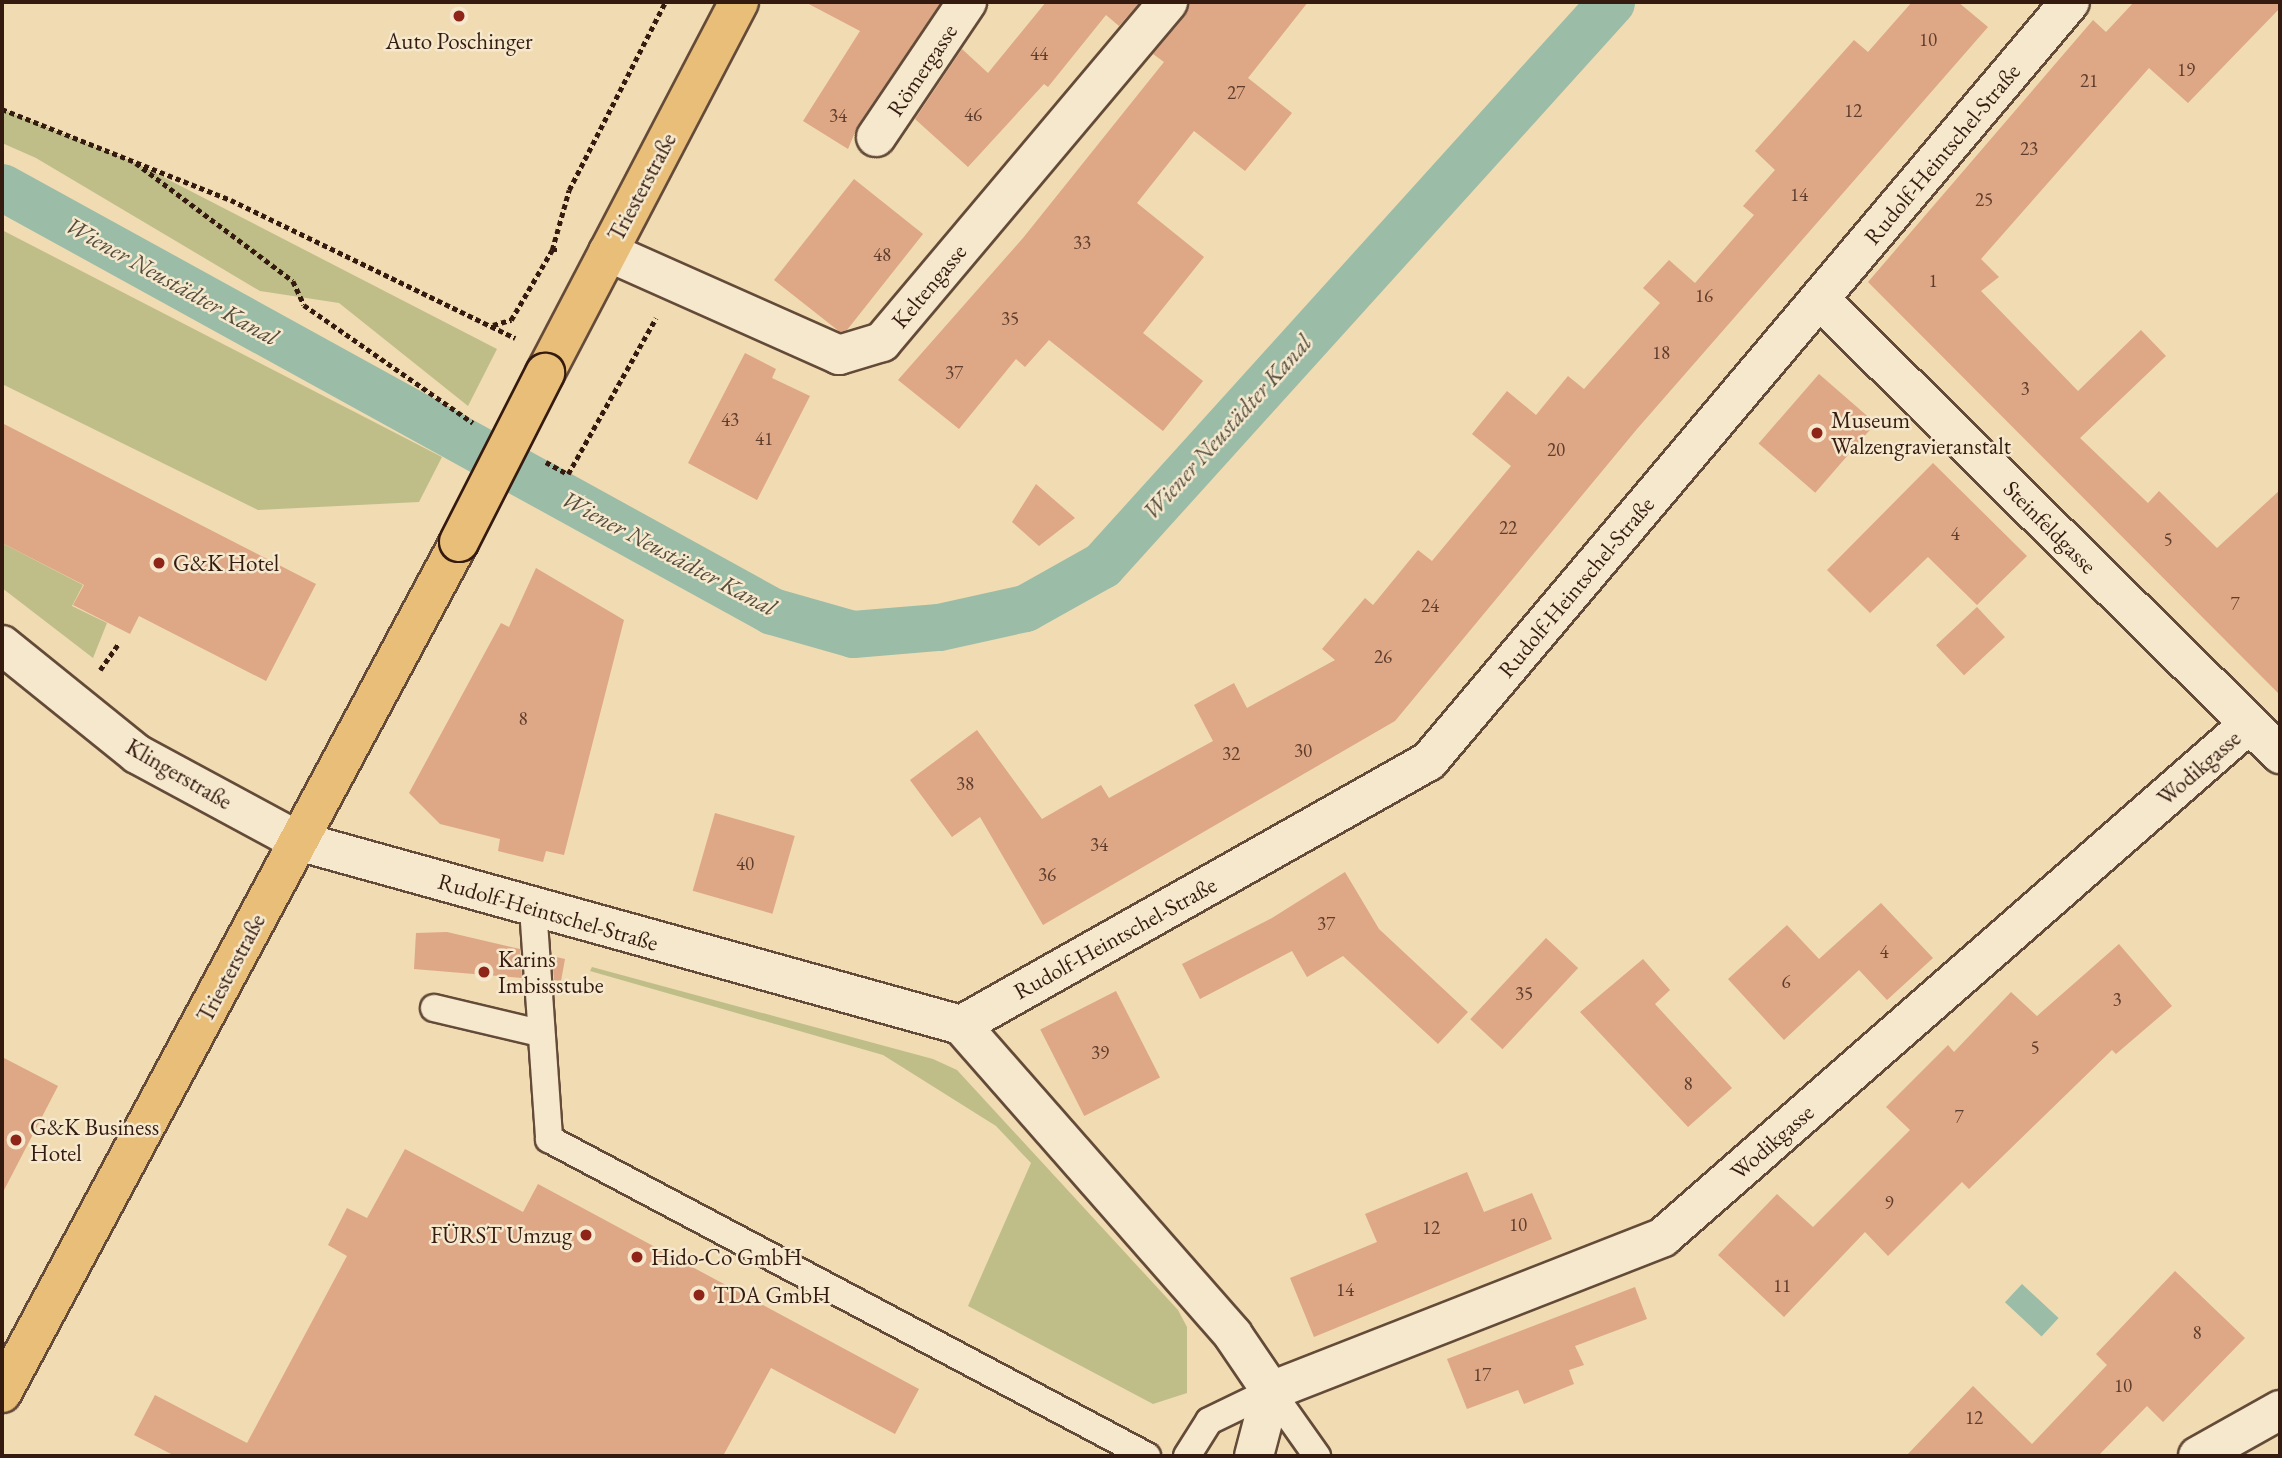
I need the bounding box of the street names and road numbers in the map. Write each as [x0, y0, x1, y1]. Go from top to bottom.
street label: Römergasse [881, 19, 963, 121]
street label: Rudolf-Heintschel-Straße [1858, 58, 2026, 250]
street label: Triesterstraße [602, 128, 682, 246]
street label: Keltengasse [886, 238, 972, 334]
street label: Steinfeldgasse [1998, 475, 2102, 579]
street label: Rudolf-Heintschel-Straße [1492, 491, 1660, 683]
street label: Wodikgasse [2152, 724, 2246, 812]
street label: Klingerstraße [121, 733, 237, 815]
street label: Rudolf-Heintschel-Straße [435, 867, 661, 957]
street label: Rudolf-Heintschel-Straße [1009, 871, 1221, 1005]
street label: Triesterstraße [191, 909, 271, 1027]
street label: Wodikgasse [1725, 1098, 1819, 1186]

